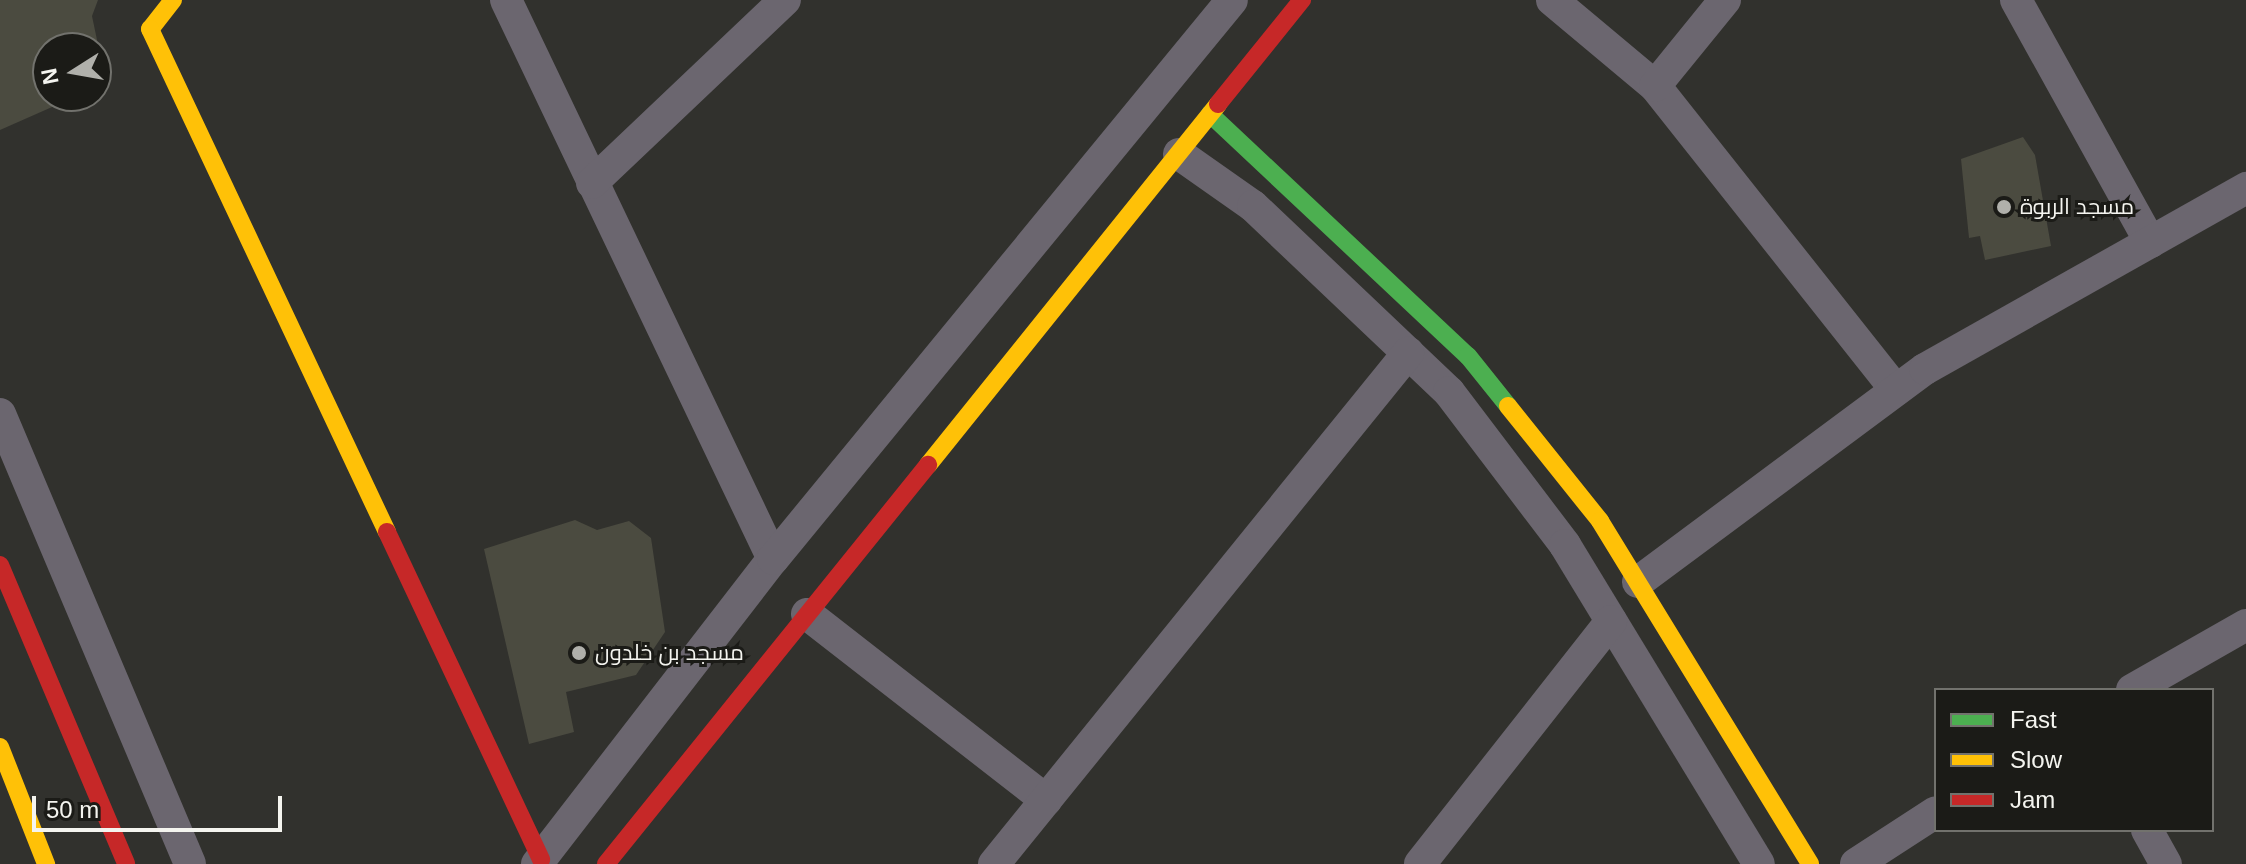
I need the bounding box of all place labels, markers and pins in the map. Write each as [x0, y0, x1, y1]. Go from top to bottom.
place label: مسجد الربوة [2020, 194, 2134, 220]
marker: مسجد الربوة [1995, 198, 2013, 216]
place label: مسجد بن خلدون [595, 640, 744, 666]
marker: مسجد بن خلدون [570, 644, 588, 662]

